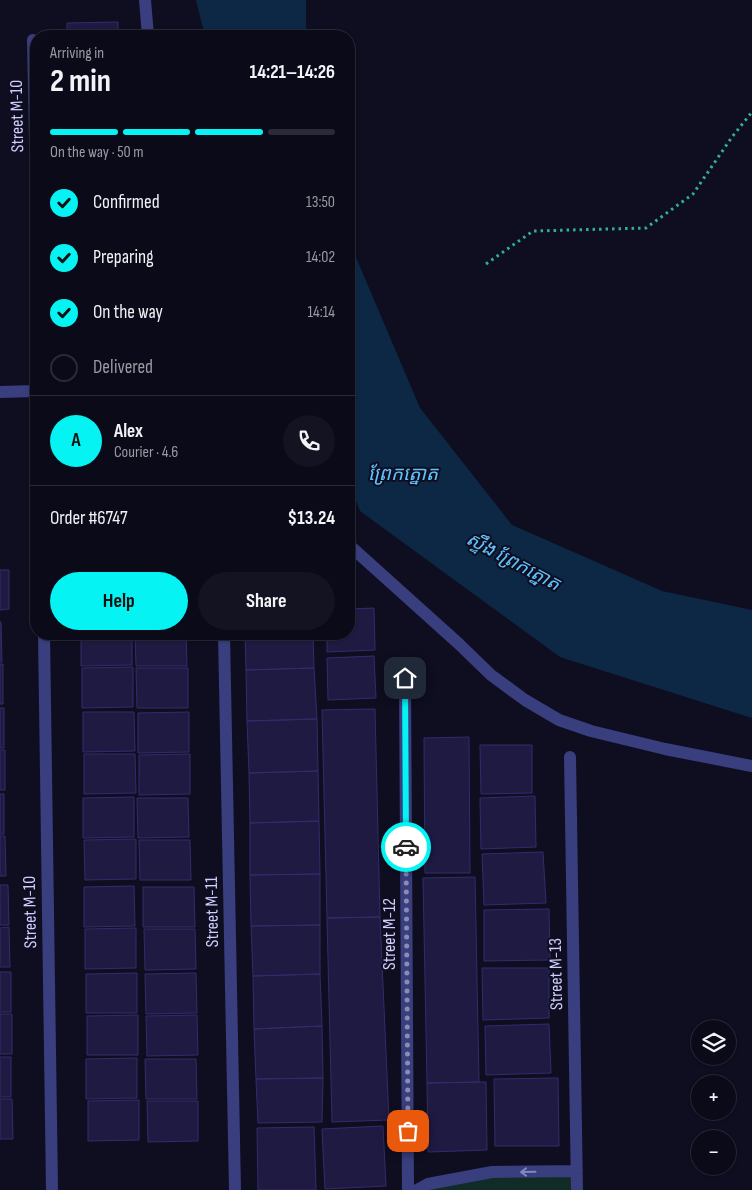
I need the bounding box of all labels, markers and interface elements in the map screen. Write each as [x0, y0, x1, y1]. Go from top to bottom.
text: Arriving in [50, 44, 104, 63]
text: 14:21–14:26 [250, 61, 335, 84]
text: 2 min [50, 62, 111, 101]
street label: Street M-10 [6, 80, 28, 152]
text: On the way · 50 m [50, 143, 144, 162]
icon: check [50, 189, 78, 217]
text: Confirmed [93, 191, 160, 214]
text: 13:50 [306, 193, 335, 212]
icon: check [50, 244, 78, 272]
text: Preparing [93, 246, 154, 269]
text: 14:02 [306, 248, 335, 267]
icon: check [50, 299, 78, 327]
text: On the way [93, 301, 163, 324]
text: 14:14 [307, 303, 335, 322]
text: Delivered [93, 356, 153, 379]
button: phone [283, 415, 335, 467]
text: Alex [114, 420, 143, 443]
text: A [71, 429, 81, 452]
text: Courier · 4.6 [114, 443, 178, 462]
water label: ព្រែកត្នោត [368, 463, 439, 486]
text: Order #6747 [50, 507, 128, 530]
text: $13.24 [288, 507, 335, 530]
water label: ស្ទឹង ព្រែកត្នោត [462, 527, 565, 597]
button: Help [50, 572, 188, 630]
button: Share [198, 572, 335, 630]
pin [384, 657, 426, 699]
icon: home [391, 664, 419, 692]
courier [381, 822, 431, 872]
icon: car [392, 833, 420, 861]
street label: Street M-10 [19, 876, 41, 948]
street label: Street M-11 [201, 876, 223, 948]
street label: Street M-12 [379, 898, 400, 970]
street label: Street M-13 [545, 938, 567, 1010]
map controls [691, 1020, 736, 1175]
button: layers [691, 1020, 736, 1065]
button: + [691, 1075, 736, 1120]
pin [387, 1110, 429, 1152]
icon: bag [394, 1117, 422, 1145]
button: − [691, 1130, 736, 1175]
one-way arrow [520, 1167, 536, 1177]

